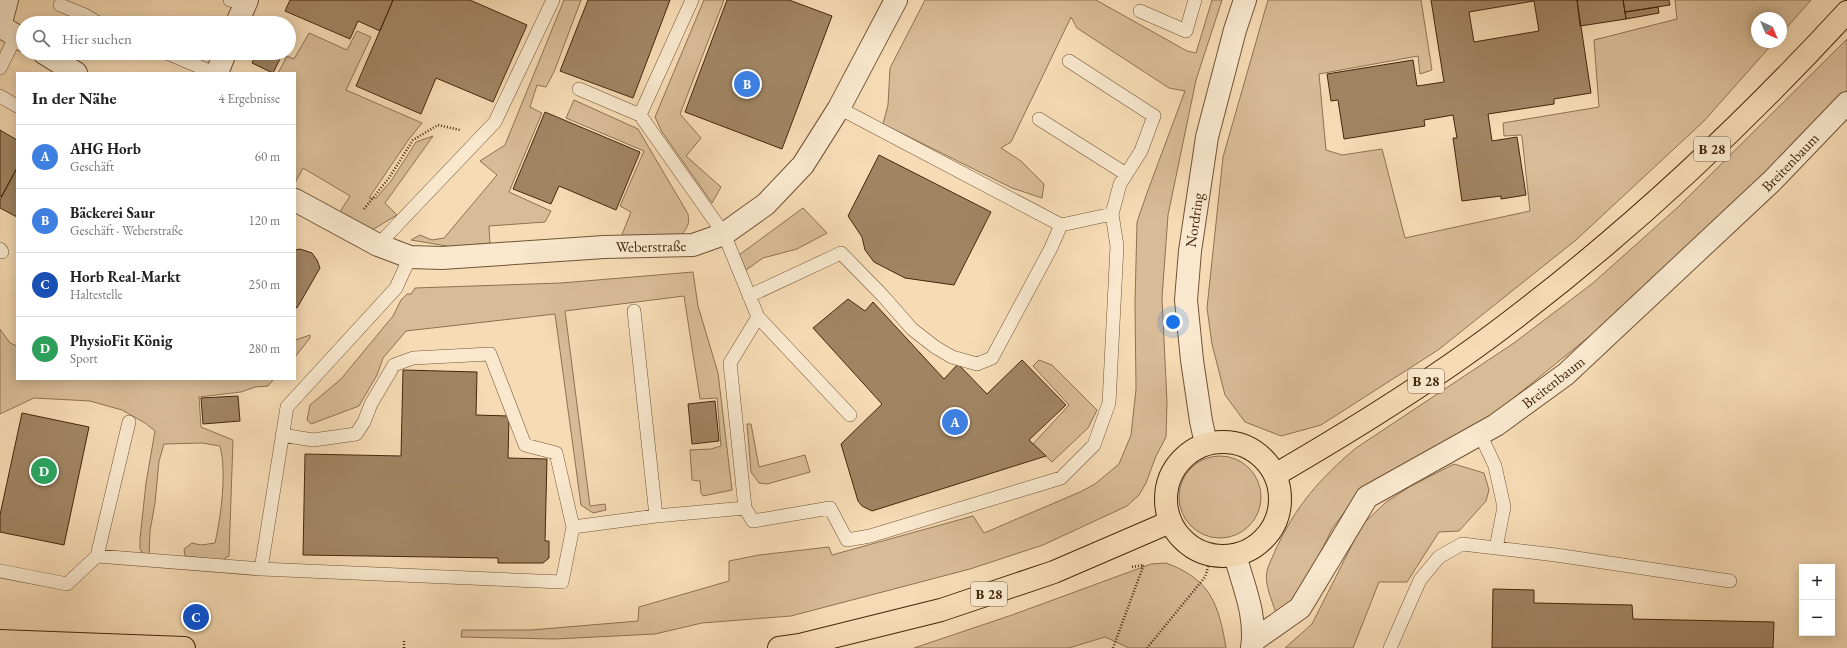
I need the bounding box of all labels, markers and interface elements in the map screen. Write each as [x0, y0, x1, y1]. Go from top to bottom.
north arrow [1751, 12, 1787, 48]
search box [16, 16, 296, 60]
icon: search [30, 27, 52, 49]
text: Hier suchen [62, 29, 132, 48]
pin: B [734, 69, 760, 99]
text: In der Nähe [32, 87, 117, 109]
text: 4 Ergebnisse [219, 90, 280, 107]
street label: Breitenbaum [1757, 128, 1823, 196]
road number: B 28 [1694, 137, 1730, 161]
text: AHG Horb [70, 139, 141, 158]
text: A [40, 148, 50, 165]
text: 60 m [255, 148, 280, 165]
text: Geschäft [70, 158, 114, 175]
street label: Nordring [1181, 191, 1207, 249]
text: Bäckerei Saur [70, 203, 155, 222]
text: B [41, 212, 49, 229]
text: 120 m [249, 212, 280, 229]
text: Geschäft · Weberstraße [70, 222, 183, 239]
street label: Weberstraße [616, 236, 687, 256]
text: Horb Real-Markt [70, 267, 181, 286]
text: C [40, 276, 50, 293]
text: 250 m [249, 276, 280, 293]
text: Haltestelle [70, 286, 123, 303]
your location [1163, 312, 1183, 332]
text: PhysioFit König [70, 331, 172, 350]
text: D [40, 340, 50, 357]
text: 280 m [249, 340, 280, 357]
text: Sport [70, 350, 98, 367]
street label: Breitenbaum [1518, 351, 1589, 413]
road number: B 28 [1408, 369, 1444, 393]
pin: A [942, 407, 968, 437]
pin: D [31, 456, 57, 486]
map controls [1799, 564, 1835, 636]
button: + [1799, 564, 1835, 600]
road number: B 28 [971, 582, 1007, 606]
button: − [1799, 600, 1835, 636]
pin: C [183, 602, 209, 632]

